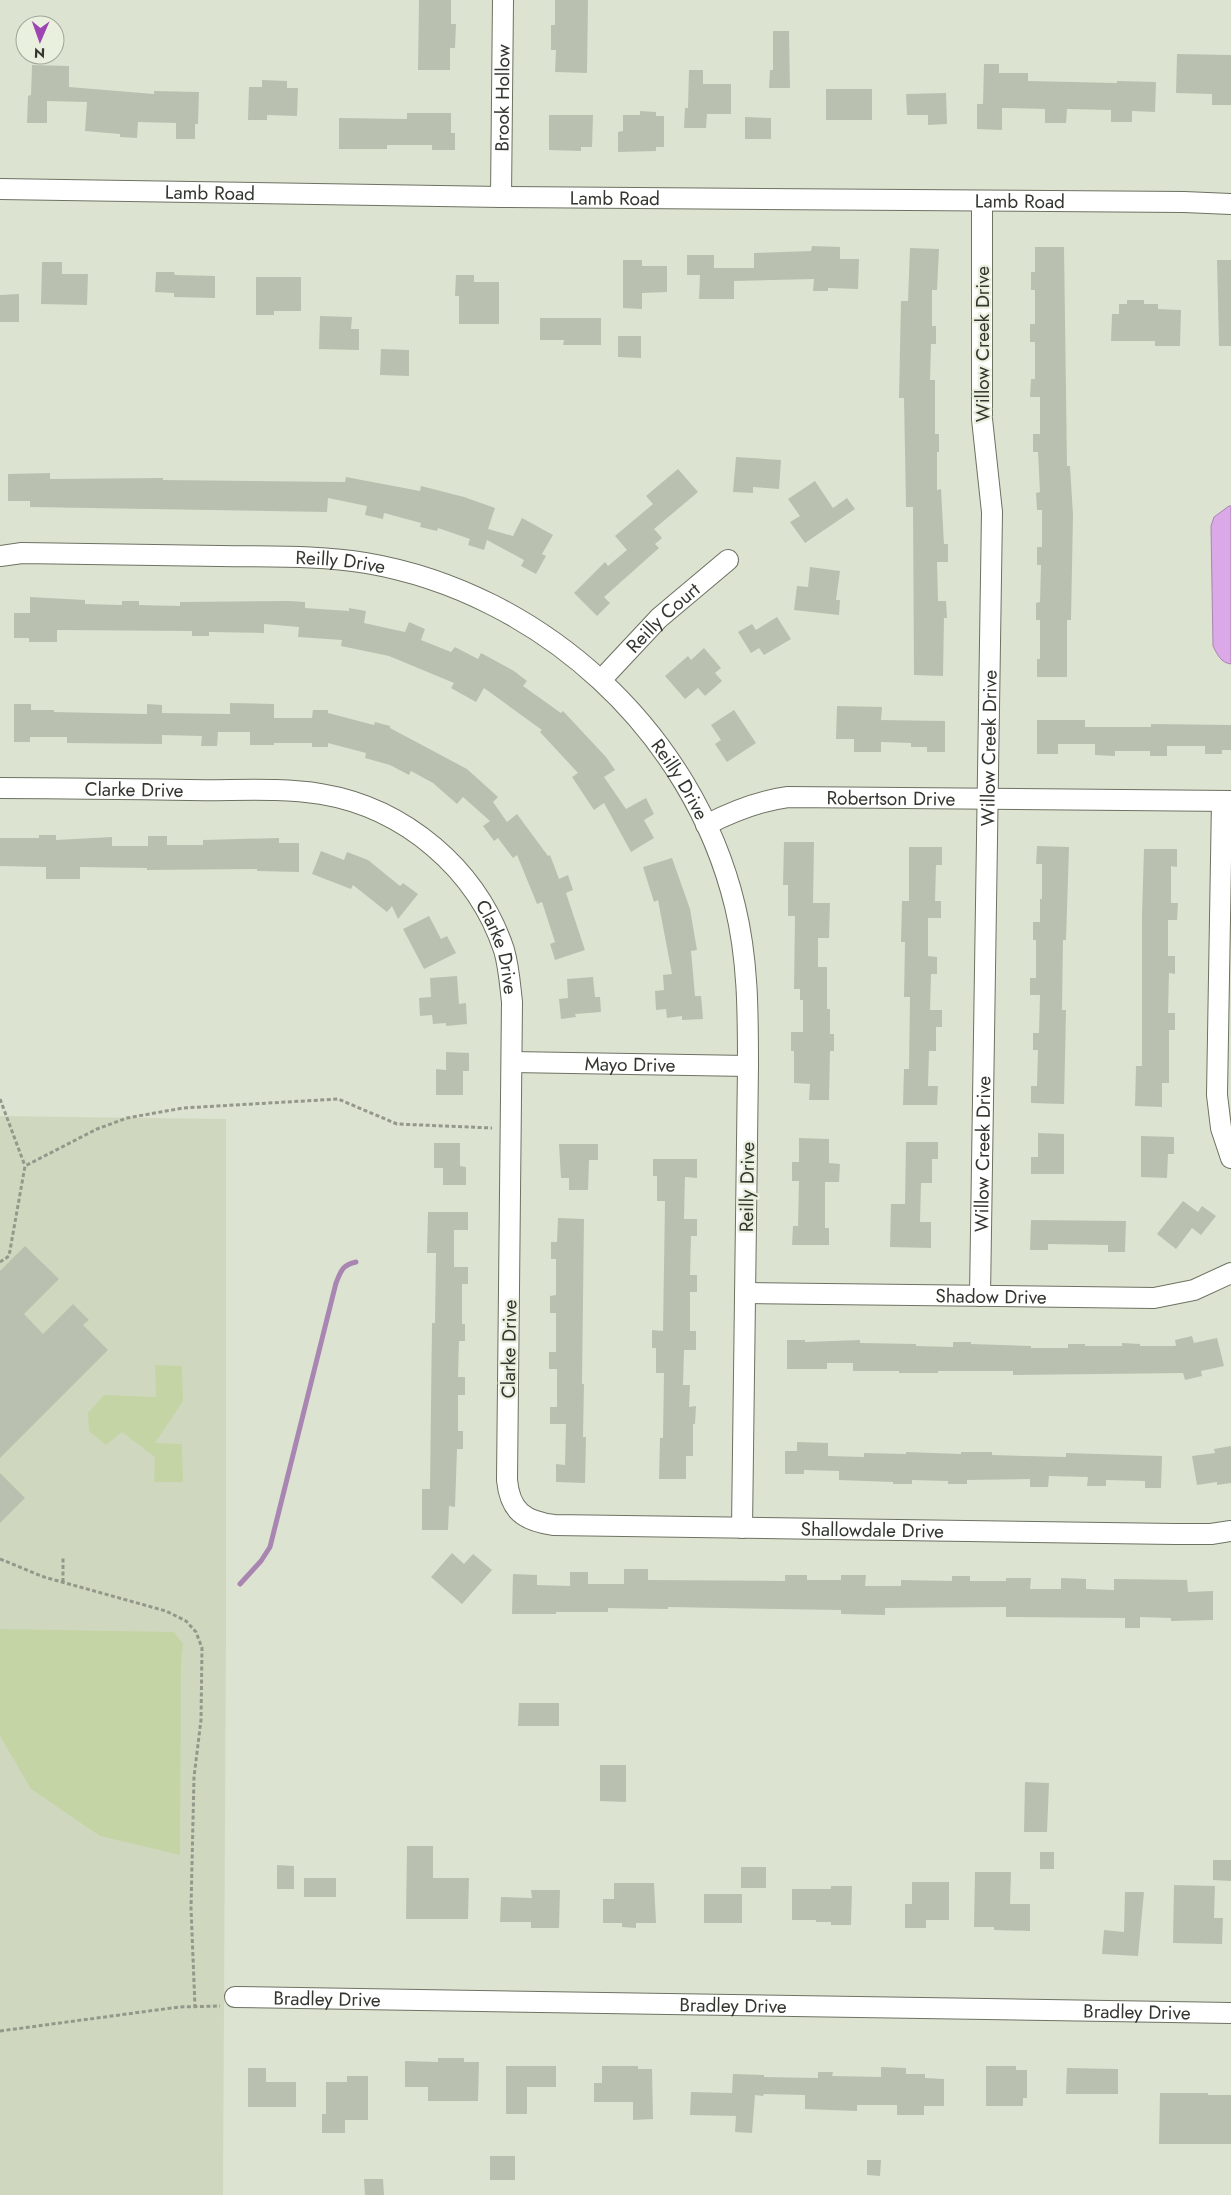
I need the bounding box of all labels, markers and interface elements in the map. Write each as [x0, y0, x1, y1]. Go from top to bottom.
north arrow [15, 15, 65, 65]
text: N [34, 43, 45, 63]
street label: Brook Hollow [488, 44, 516, 152]
street label: Lamb Road [165, 178, 255, 207]
street label: Lamb Road [570, 184, 660, 212]
street label: Lamb Road [975, 187, 1065, 215]
street label: Willow Creek Drive [969, 266, 996, 422]
street label: Reilly Drive [295, 543, 388, 580]
street label: Reilly Court [620, 576, 706, 659]
street label: Willow Creek Drive [974, 669, 1003, 826]
street label: Reilly Drive [645, 733, 716, 824]
street label: Clarke Drive [84, 775, 184, 803]
street label: Robertson Drive [826, 784, 956, 812]
street label: Clarke Drive [469, 894, 525, 996]
street label: Mayo Drive [584, 1050, 676, 1078]
street label: Willow Creek Drive [967, 1075, 997, 1232]
street label: Reilly Drive [733, 1141, 761, 1232]
street label: Shadow Drive [935, 1282, 1047, 1310]
street label: Clarke Drive [495, 1299, 523, 1399]
street label: Shallowdale Drive [800, 1515, 944, 1544]
street label: Bradley Drive [273, 1984, 381, 2013]
street label: Bradley Drive [679, 1991, 787, 2019]
street label: Bradley Drive [1083, 1997, 1191, 2026]

